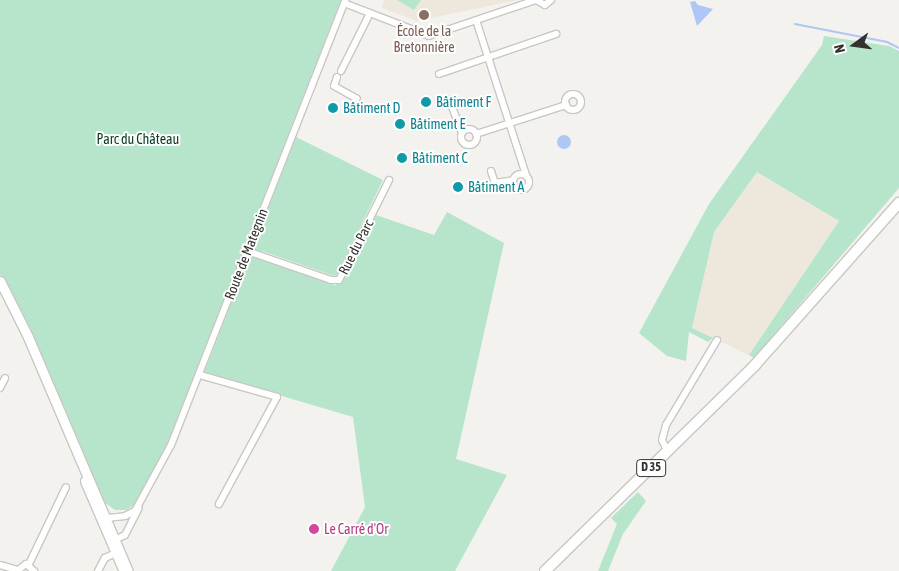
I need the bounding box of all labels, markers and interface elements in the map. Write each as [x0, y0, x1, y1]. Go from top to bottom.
marker: École de la Bretonnière [418, 9, 430, 21]
north arrow [829, 20, 879, 70]
place label: École de la Bretonnière [393, 23, 455, 56]
text: N [831, 43, 848, 55]
place label: Bâtiment F [436, 94, 491, 110]
marker: Bâtiment F [420, 96, 432, 108]
place label: Bâtiment D [343, 100, 400, 116]
marker: Bâtiment D [327, 102, 339, 114]
place label: Bâtiment E [410, 116, 466, 132]
marker: Bâtiment E [394, 118, 406, 130]
park label: Parc du Château [97, 131, 179, 147]
place label: Bâtiment C [412, 150, 468, 166]
marker: Bâtiment C [396, 152, 408, 164]
place label: Bâtiment A [468, 179, 524, 195]
marker: Bâtiment A [452, 181, 464, 193]
street label: Route de Mategnin [221, 206, 271, 302]
street label: Rue du Parc [335, 217, 377, 277]
road number: D 35 [636, 458, 666, 478]
place label: Le Carré d'Or [324, 521, 388, 537]
marker: Le Carré d'Or [308, 523, 320, 535]

